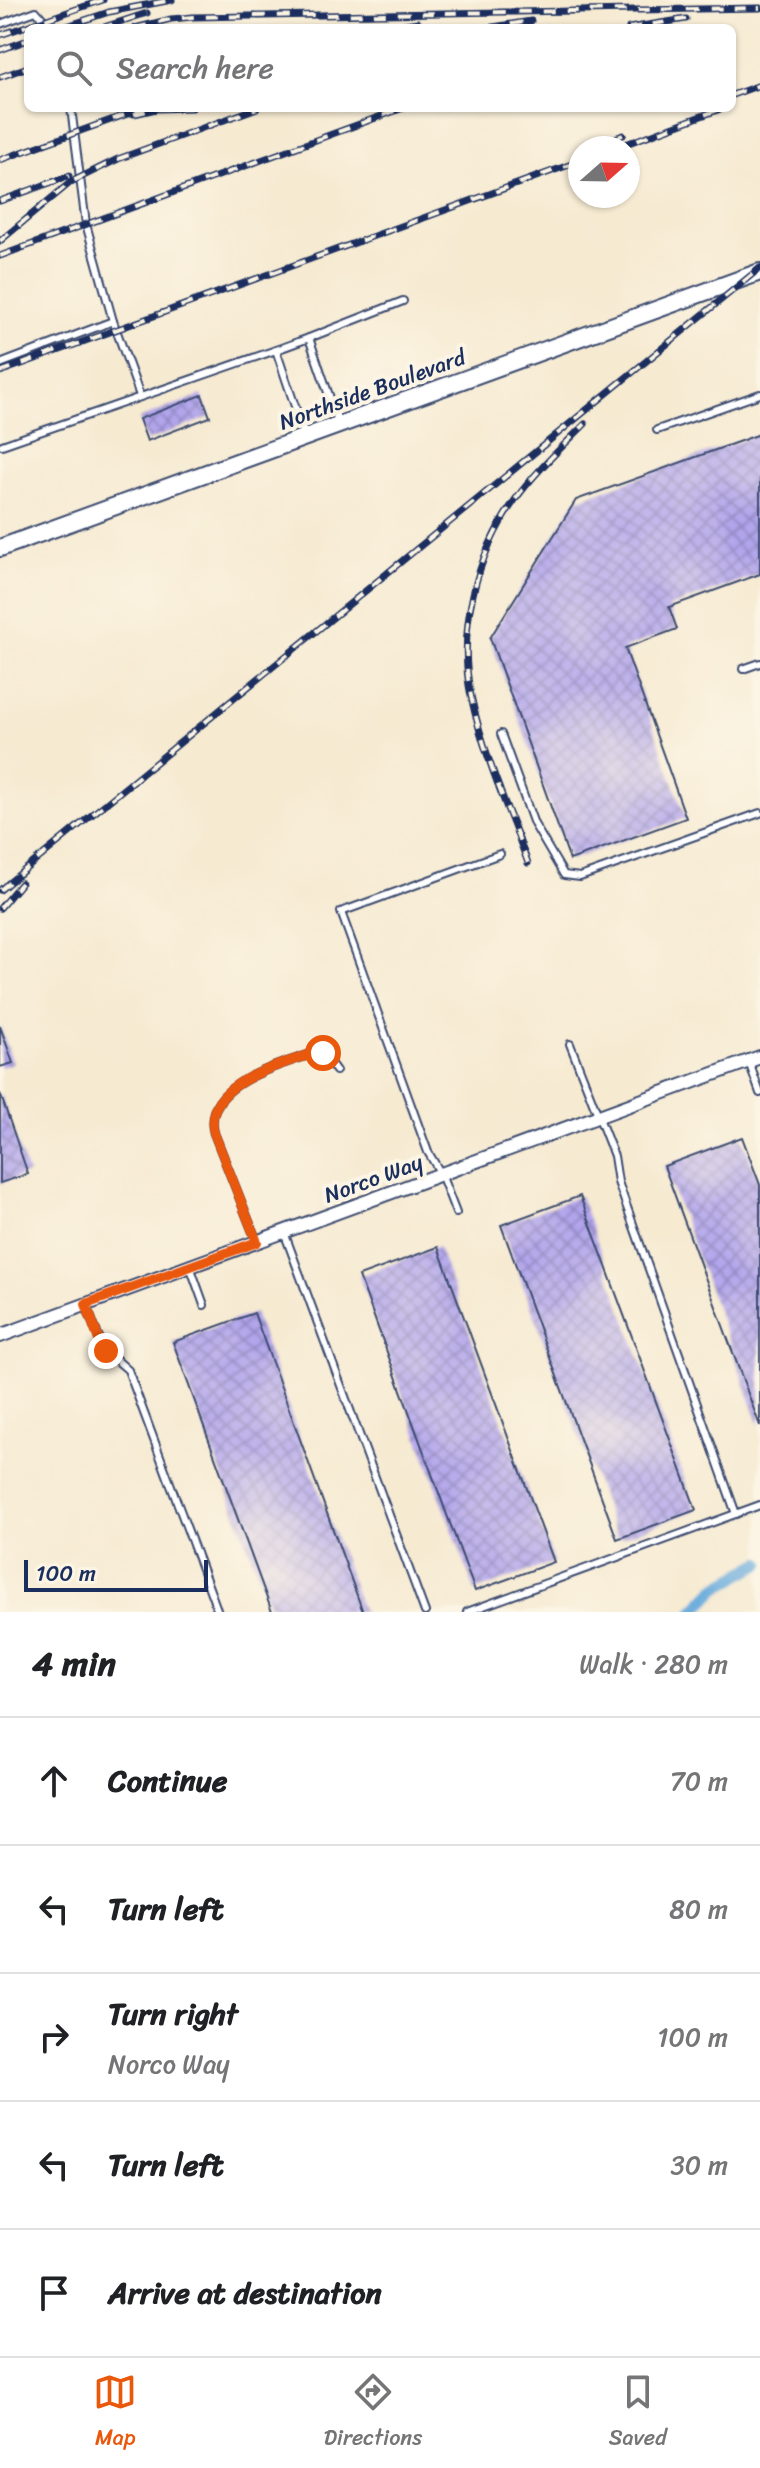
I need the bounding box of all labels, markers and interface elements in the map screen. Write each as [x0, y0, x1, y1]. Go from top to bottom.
search box [24, 24, 736, 112]
text: Search here [116, 41, 274, 95]
icon: search [52, 46, 96, 90]
north arrow [568, 136, 640, 208]
street label: Northside Boulevard [273, 337, 472, 441]
route start [305, 1035, 341, 1071]
street label: Norco Way [318, 1142, 429, 1214]
route end [88, 1333, 124, 1369]
text: 100 m [36, 1554, 96, 1593]
scale bar [24, 1556, 208, 1592]
text: 4 min [32, 1634, 116, 1694]
text: Walk · 280 m [579, 1641, 728, 1687]
text: Continue [108, 1754, 227, 1808]
text: 70 m [670, 1758, 728, 1804]
icon: ahead [32, 1759, 76, 1803]
text: Turn left [108, 1882, 224, 1936]
text: 80 m [669, 1886, 728, 1932]
icon: left [32, 1887, 76, 1931]
text: Turn right [108, 1987, 238, 2041]
text: 100 m [657, 2014, 728, 2060]
icon: right [32, 2015, 76, 2059]
text: Norco Way [108, 2041, 230, 2087]
text: Turn left [108, 2138, 224, 2192]
text: 30 m [671, 2142, 728, 2188]
icon: left [32, 2143, 76, 2187]
text: Arrive at destination [108, 2266, 382, 2320]
icon: arrive [32, 2271, 76, 2315]
tab: Map [93, 2370, 137, 2457]
tab: Directions [324, 2370, 422, 2457]
tab: Saved [609, 2370, 667, 2457]

